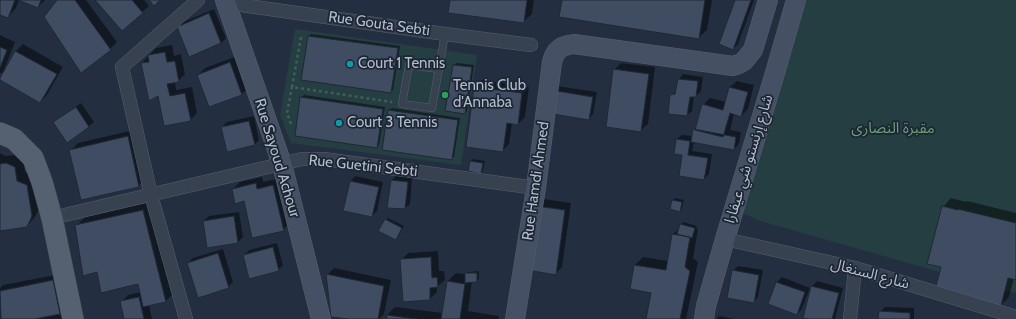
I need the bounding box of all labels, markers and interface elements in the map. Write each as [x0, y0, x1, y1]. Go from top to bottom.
street label: Rue Gouta Sebti [327, 8, 431, 40]
place label: Court 1 Tennis [358, 55, 445, 73]
marker: Court 1 Tennis [345, 59, 355, 69]
place label: Tennis Club d'Annaba [453, 77, 526, 112]
marker: Tennis Club d'Annaba [440, 90, 450, 100]
street label: شارع إرنستو شي عيفارا [721, 92, 777, 226]
street label: Rue Sayoud Achour [250, 96, 304, 220]
place label: Court 3 Tennis [347, 114, 437, 132]
marker: Court 3 Tennis [334, 118, 344, 128]
street label: Rue Hamdi Ahmed [519, 120, 553, 242]
park label: مقبرة النصارى [851, 120, 935, 138]
street label: Rue Guetini Sebti [308, 151, 418, 181]
street label: شارع السنغال [829, 255, 911, 293]

